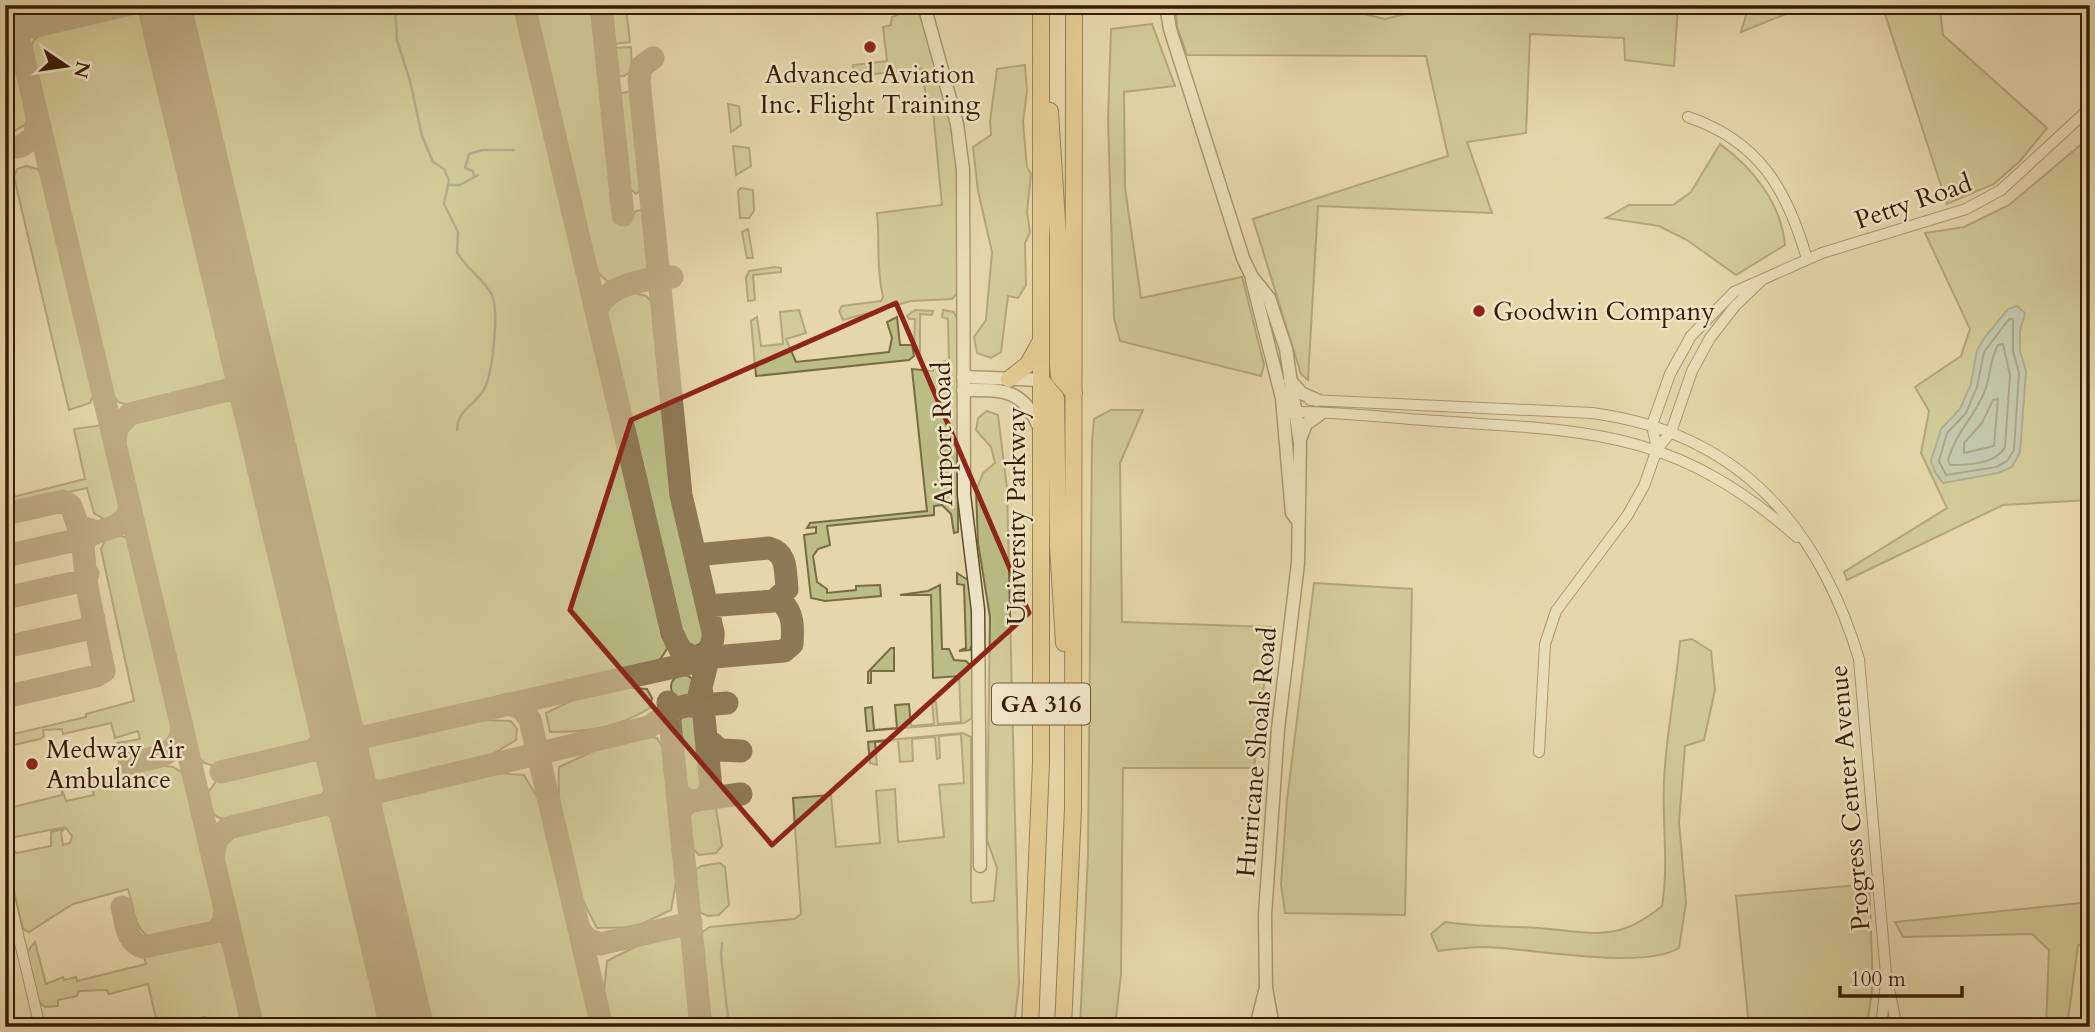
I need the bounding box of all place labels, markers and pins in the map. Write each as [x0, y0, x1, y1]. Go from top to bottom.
marker: Advanced Aviation Inc. Flight Training [862, 39, 878, 55]
place label: Advanced Aviation Inc. Flight Training [760, 57, 981, 122]
place label: Goodwin Company [1493, 294, 1715, 329]
marker: Goodwin Company [1471, 303, 1487, 319]
place label: Medway Air Ambulance [46, 732, 185, 797]
marker: Medway Air Ambulance [24, 756, 40, 772]

